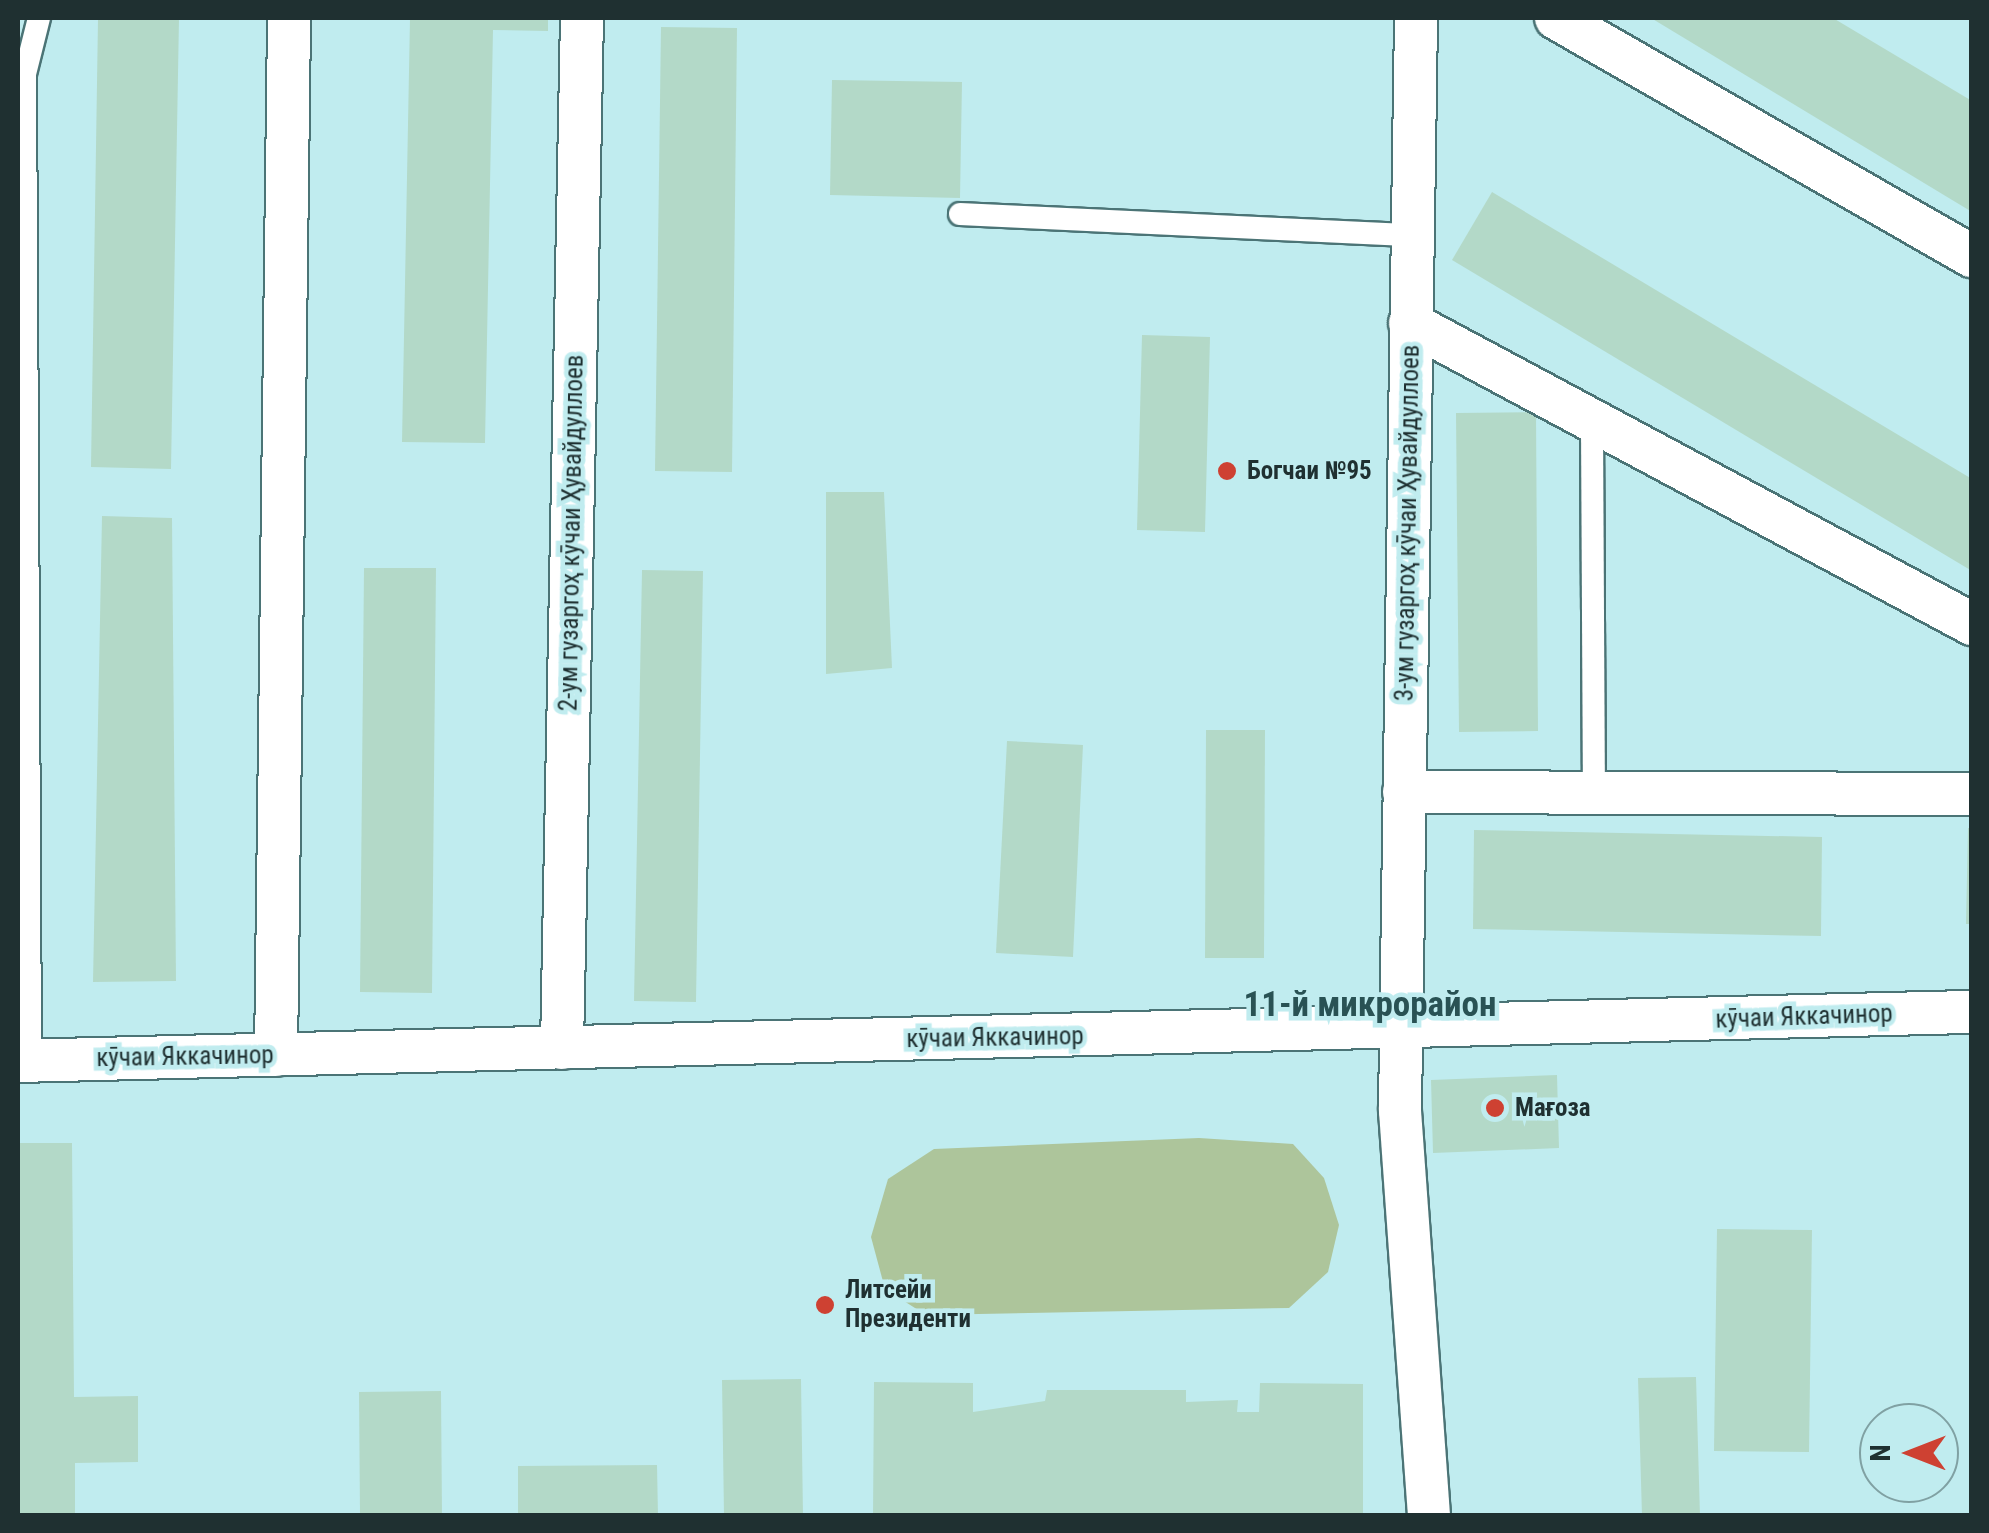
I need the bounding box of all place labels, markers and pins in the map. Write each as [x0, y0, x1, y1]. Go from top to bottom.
place label: Богчаи №95 [1247, 456, 1372, 486]
marker: Богчаи №95 [1216, 460, 1238, 482]
place label: Мағоза [1515, 1093, 1591, 1123]
marker: Мағоза [1484, 1097, 1506, 1119]
place label: Литсейи Президенти [845, 1276, 971, 1335]
marker: Литсейи Президенти [814, 1294, 836, 1316]

